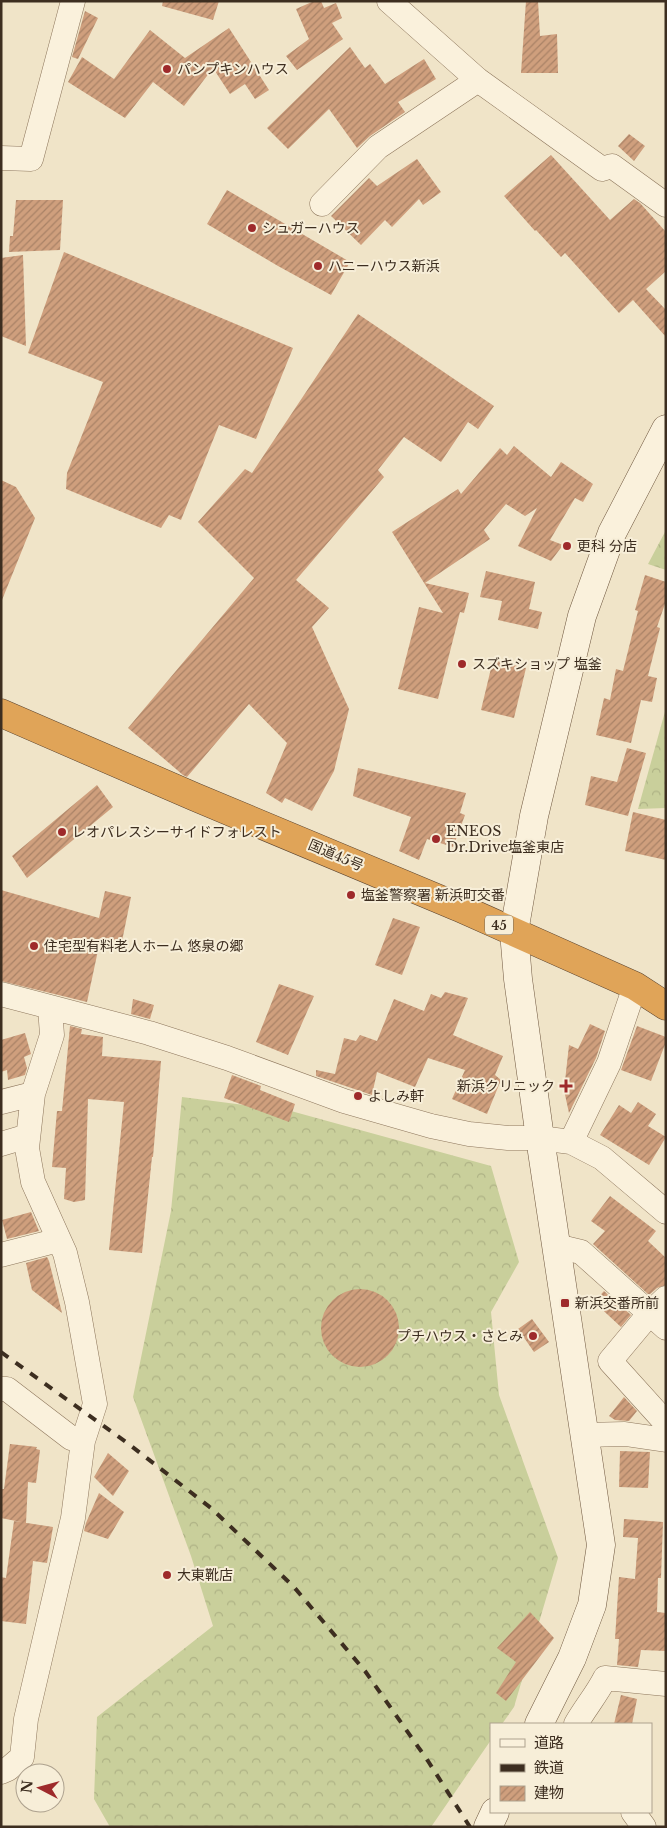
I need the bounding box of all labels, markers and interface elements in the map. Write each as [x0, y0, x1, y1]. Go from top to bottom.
place label: パンプキンハウス [177, 60, 289, 78]
marker: パンプキンハウス [161, 63, 173, 75]
place label: シュガーハウス [262, 219, 360, 237]
marker: シュガーハウス [246, 222, 258, 234]
place label: ハニーハウス新浜 [328, 257, 440, 275]
marker: ハニーハウス新浜 [312, 260, 324, 272]
place label: 更科 分店 [577, 537, 637, 555]
marker: 更科 分店 [561, 540, 573, 552]
place label: スズキショップ 塩釜 [472, 655, 602, 673]
marker: スズキショップ 塩釜 [456, 658, 468, 670]
place label: ENEOS Dr.Drive塩釜東店 [446, 822, 564, 856]
place label: レオパレスシーサイドフォレスト [72, 823, 282, 841]
marker: レオパレスシーサイドフォレスト [56, 826, 68, 838]
marker: ENEOS Dr.Drive塩釜東店 [430, 833, 442, 845]
street label: 国道45号 [306, 835, 366, 875]
place label: 塩釜警察署 新浜町交番 [361, 886, 505, 904]
marker: 塩釜警察署 新浜町交番 [345, 889, 357, 901]
road number: 45 [485, 916, 513, 934]
place label: 住宅型有料老人ホーム 悠泉の郷 [44, 937, 244, 955]
marker: 住宅型有料老人ホーム 悠泉の郷 [28, 940, 40, 952]
place label: 新浜クリニック [457, 1077, 555, 1095]
marker: 新浜クリニック [559, 1079, 573, 1093]
place label: よしみ軒 [368, 1087, 424, 1105]
marker: よしみ軒 [352, 1090, 364, 1102]
place label: 新浜交番所前 [575, 1294, 659, 1312]
marker: 新浜交番所前 [559, 1297, 571, 1309]
place label: プチハウス・さとみ [397, 1327, 523, 1345]
marker: プチハウス・さとみ [527, 1330, 539, 1342]
place label: 大東靴店 [177, 1566, 233, 1584]
marker: 大東靴店 [161, 1569, 173, 1581]
legend [490, 1723, 652, 1813]
text: 道路 [534, 1733, 564, 1752]
text: 鉄道 [534, 1758, 564, 1777]
north arrow [15, 1763, 65, 1813]
text: N [17, 1779, 37, 1794]
text: 建物 [534, 1783, 564, 1802]

